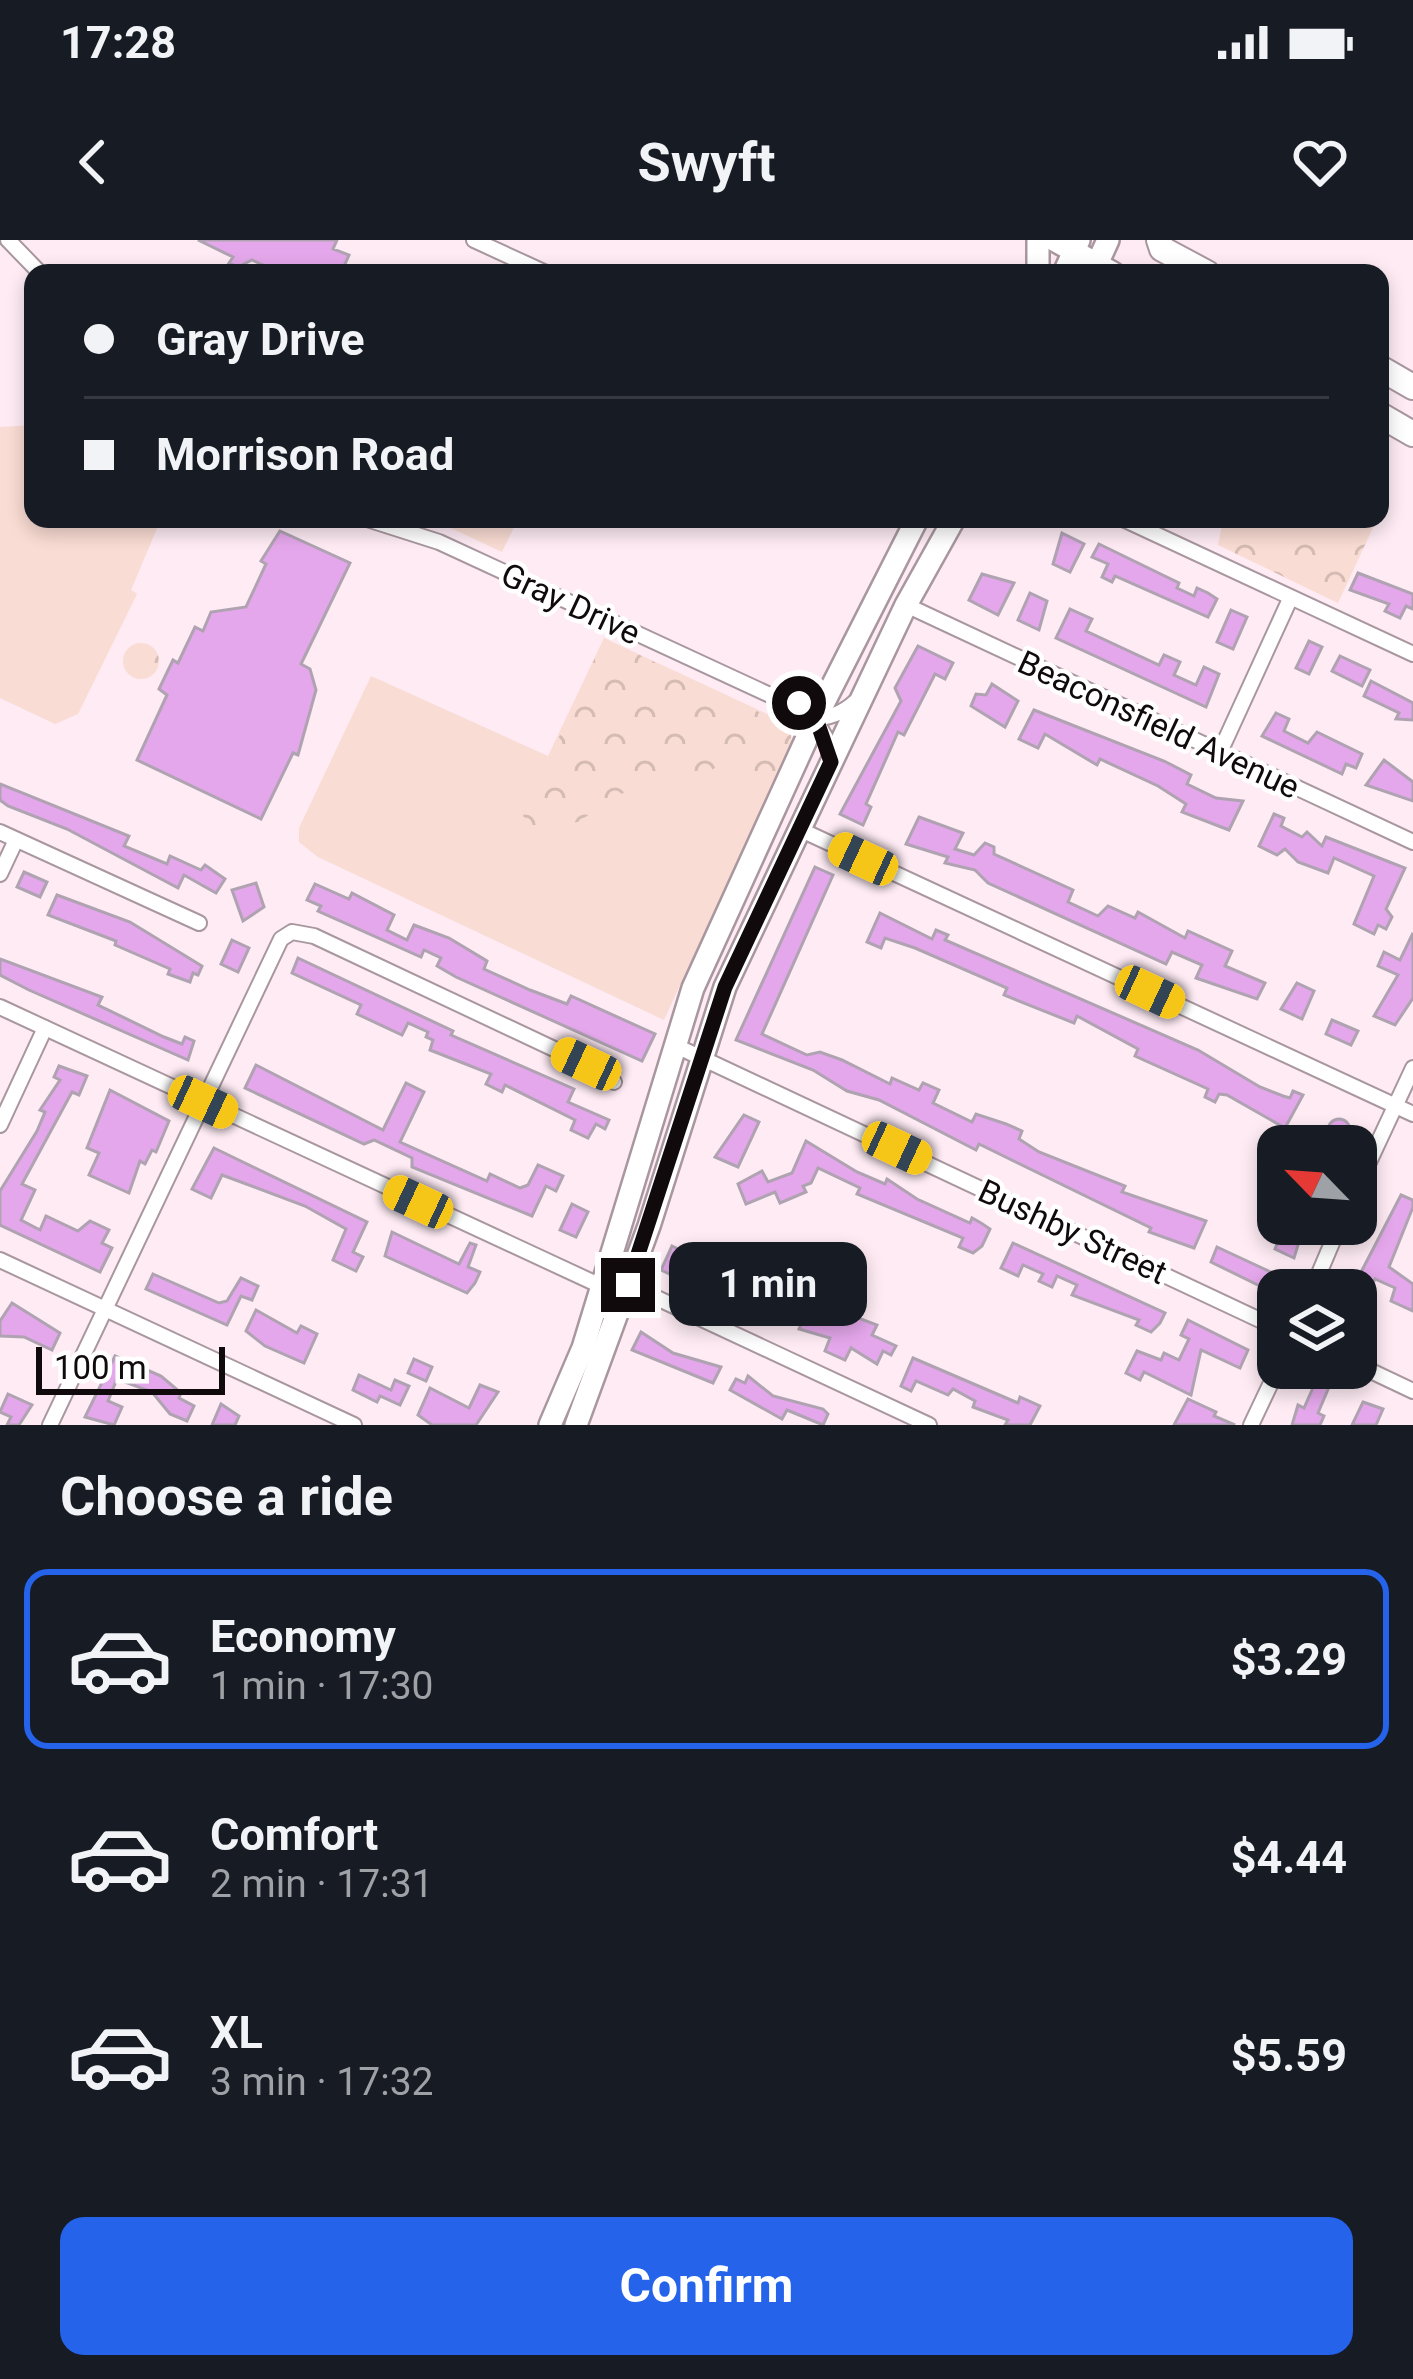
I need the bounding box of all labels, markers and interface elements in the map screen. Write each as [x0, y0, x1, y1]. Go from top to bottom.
text: 17:28 [60, 16, 176, 69]
icon: back [60, 129, 126, 195]
icon: heart [1287, 129, 1353, 195]
text: Swyft [637, 131, 776, 194]
text: Gray Drive [156, 313, 364, 366]
text: Morrison Road [156, 428, 454, 481]
street label: Gray Drive [495, 554, 646, 653]
street label: Beaconsfield Avenue [1012, 642, 1306, 807]
route start [772, 676, 826, 730]
car [823, 827, 903, 891]
car [1110, 960, 1190, 1024]
car [546, 1032, 626, 1096]
car [163, 1070, 243, 1134]
car [857, 1116, 937, 1180]
north arrow [1257, 1125, 1377, 1245]
map controls [1257, 1125, 1377, 1389]
car [378, 1170, 458, 1234]
street label: Bushby Street [972, 1171, 1173, 1292]
callout: 1 min [670, 1243, 868, 1327]
route end [601, 1258, 655, 1312]
text: 1 min [719, 1261, 817, 1307]
button: layers [1257, 1269, 1377, 1389]
scale bar [36, 1341, 225, 1394]
text: 100 m [54, 1348, 147, 1387]
text: Choose a ride [60, 1465, 393, 1528]
icon: car [66, 1605, 174, 1713]
text: Economy [210, 1610, 396, 1663]
text: $3.29 [1231, 1633, 1347, 1686]
text: 1 min · 17:30 [210, 1663, 433, 1709]
icon: car [66, 1803, 174, 1911]
text: Comfort [210, 1808, 378, 1861]
text: $4.44 [1231, 1831, 1347, 1884]
text: 2 min · 17:31 [210, 1861, 433, 1907]
icon: car [66, 2001, 174, 2109]
text: XL [210, 2006, 263, 2059]
text: $5.59 [1231, 2029, 1347, 2082]
text: 3 min · 17:32 [210, 2059, 433, 2105]
button: Confirm [60, 2217, 1353, 2355]

